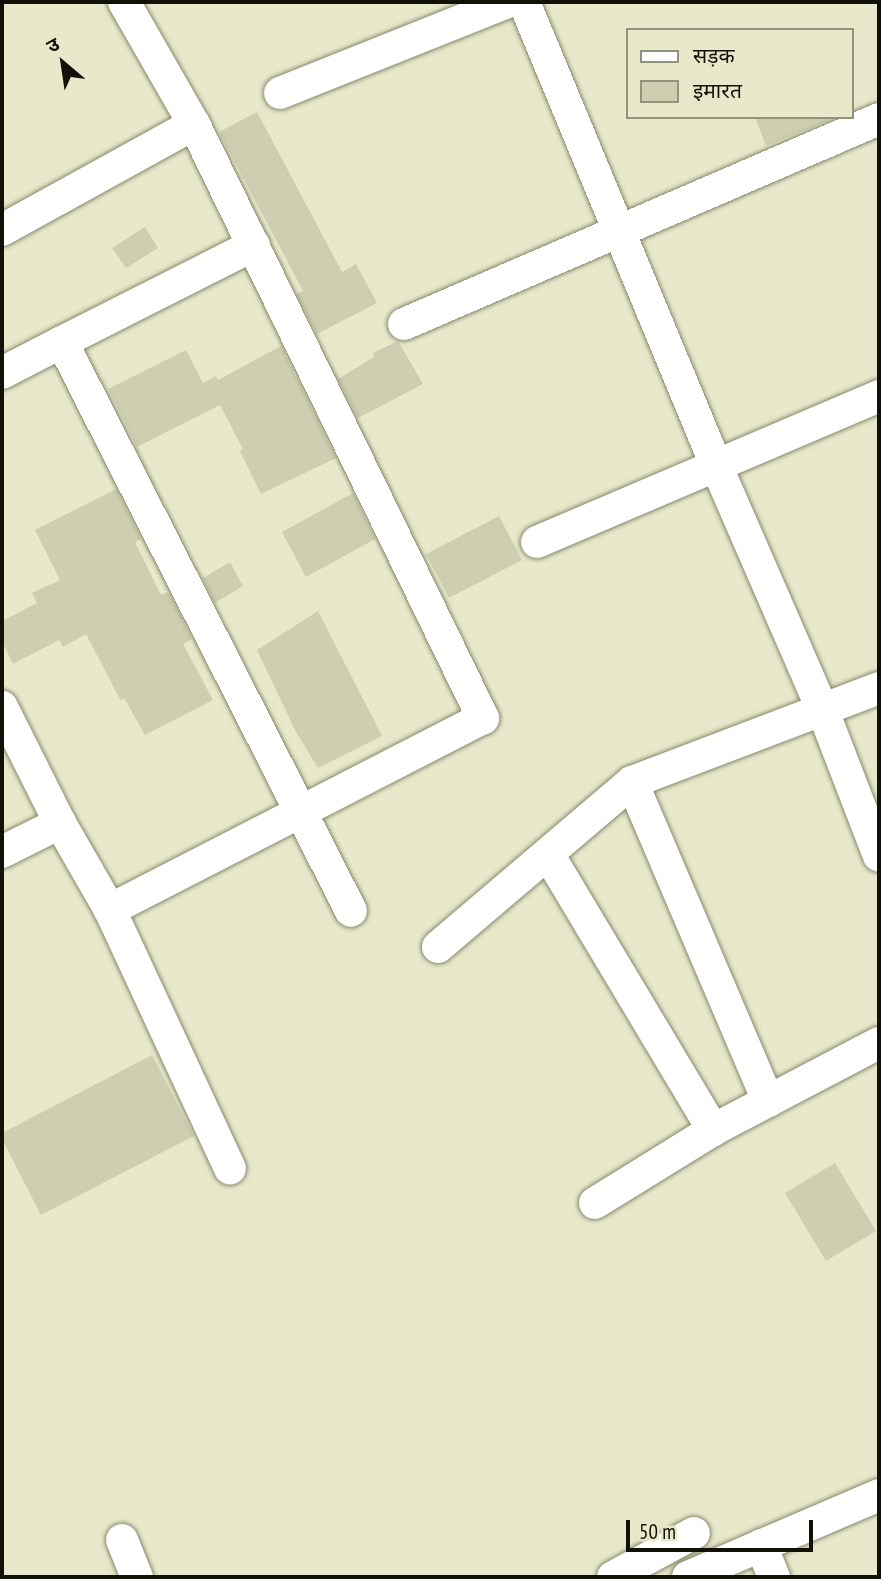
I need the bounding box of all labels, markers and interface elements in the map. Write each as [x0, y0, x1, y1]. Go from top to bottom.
north arrow [28, 28, 98, 98]
legend [626, 28, 853, 119]
text: उ [42, 31, 64, 58]
text: सड़क [693, 42, 735, 69]
text: इमारत [693, 77, 742, 104]
scale bar [629, 1506, 816, 1550]
text: 50 m [639, 1518, 676, 1545]

